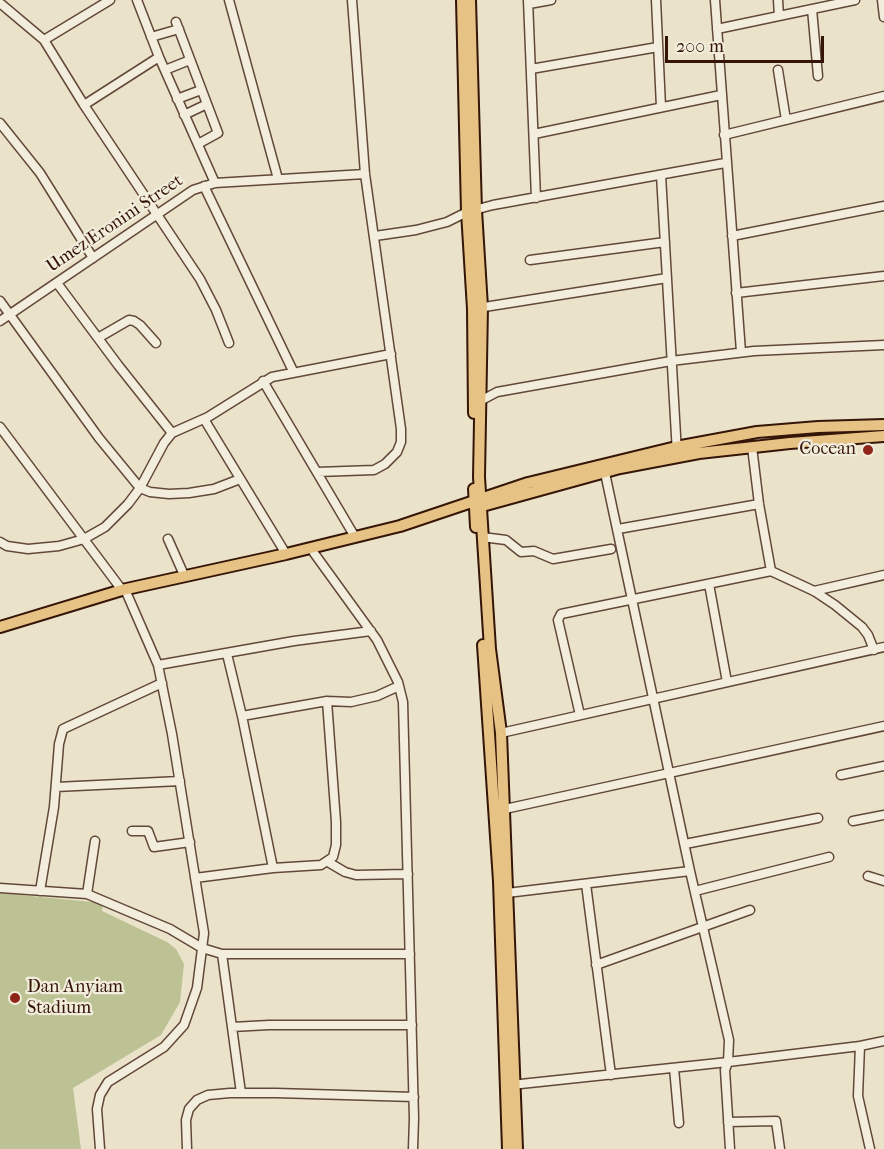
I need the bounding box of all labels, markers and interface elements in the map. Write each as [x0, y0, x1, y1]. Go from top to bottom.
scale bar [668, 24, 827, 62]
text: 200 m [676, 36, 724, 57]
street label: Umez Eronini Street [43, 170, 187, 278]
place label: Cocean [799, 439, 856, 461]
marker: Cocean [861, 443, 875, 457]
place label: Dan Anyiam Stadium [27, 977, 123, 1020]
marker: Dan Anyiam Stadium [8, 991, 22, 1005]

